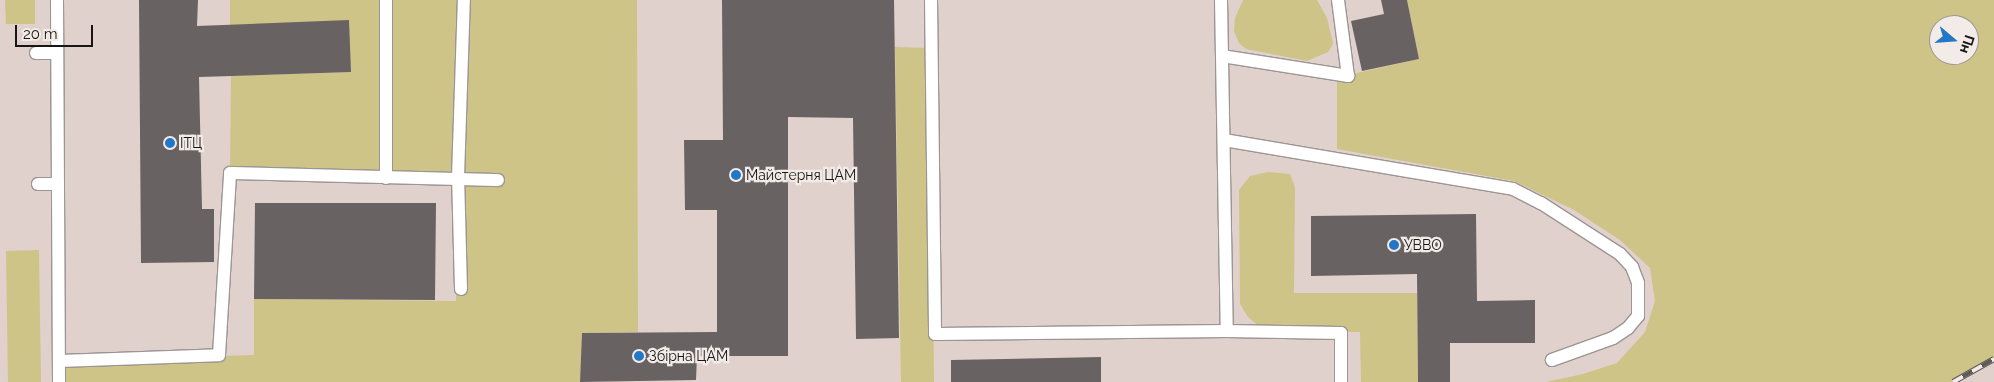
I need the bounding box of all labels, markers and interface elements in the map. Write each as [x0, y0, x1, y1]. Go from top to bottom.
scale bar [18, 15, 95, 47]
north arrow [1929, 15, 1979, 65]
text: 20 m [23, 25, 58, 43]
text: Пн [1957, 33, 1978, 56]
place label: ІТЦ [180, 135, 202, 151]
marker: ІТЦ [164, 137, 176, 149]
place label: Майстерня ЦАМ [746, 167, 856, 183]
marker: Майстерня ЦАМ [730, 169, 742, 181]
place label: УВВО [1404, 237, 1442, 253]
marker: УВВО [1388, 239, 1400, 251]
place label: Збірна ЦАМ [649, 348, 728, 364]
marker: Збірна ЦАМ [633, 350, 645, 362]

